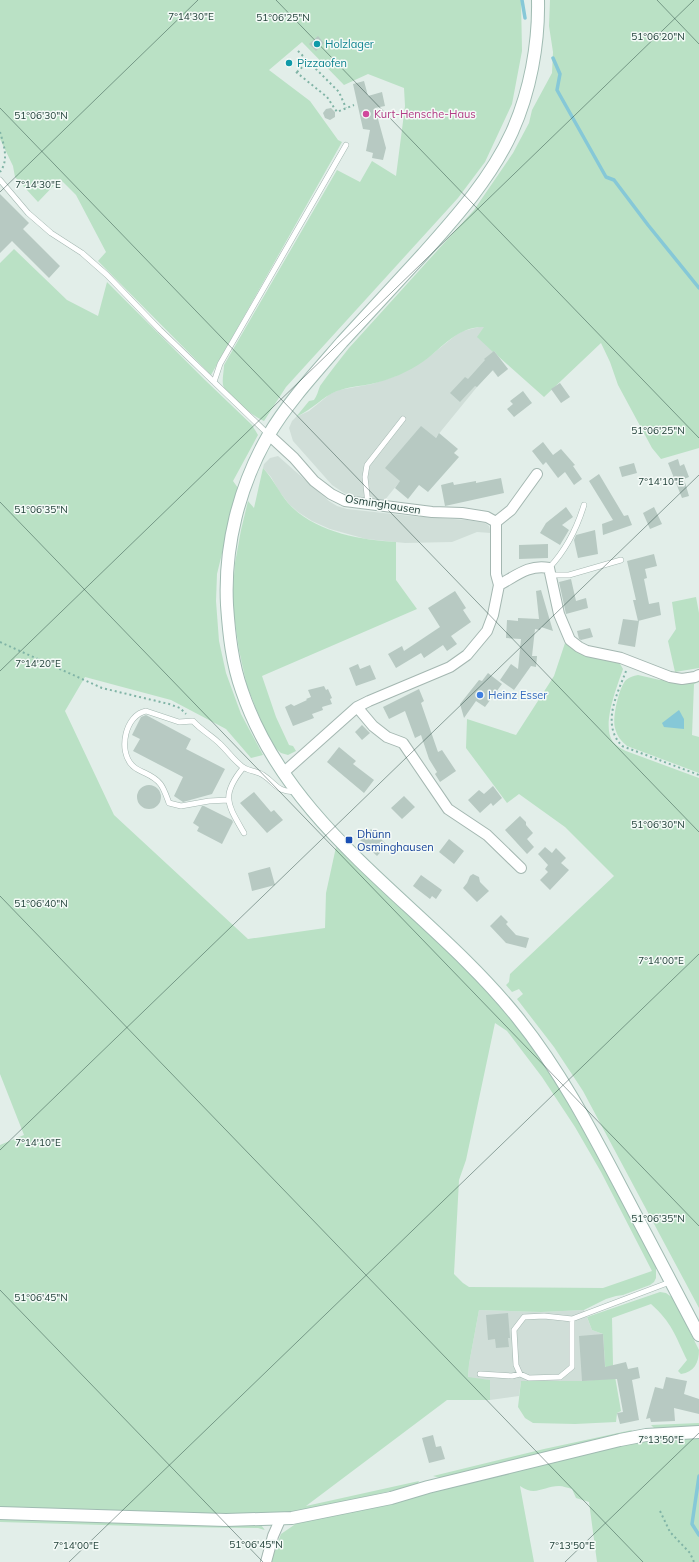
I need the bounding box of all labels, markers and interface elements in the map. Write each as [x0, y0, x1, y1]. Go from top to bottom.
text: 7°14'30"E [168, 10, 214, 23]
text: 51°06'25"N [256, 11, 310, 24]
text: 51°06'20"N [631, 30, 685, 43]
place label: Holzlager [325, 37, 374, 51]
marker: Holzlager [312, 39, 322, 49]
place label: Pizzaofen [297, 56, 347, 70]
marker: Pizzaofen [284, 58, 294, 68]
place label: Kurt-Hensche-Haus [374, 107, 476, 121]
text: 51°06'30"N [14, 109, 68, 122]
marker: Kurt-Hensche-Haus [361, 109, 371, 119]
text: 7°14'30"E [15, 178, 61, 191]
text: 51°06'25"N [631, 424, 685, 437]
text: 7°14'10"E [638, 475, 684, 488]
street label: Osminghausen [344, 491, 422, 517]
text: 51°06'35"N [14, 503, 68, 516]
text: 7°14'20"E [15, 657, 61, 670]
place label: Heinz Esser [488, 688, 547, 702]
marker: Heinz Esser [475, 690, 485, 700]
text: 51°06'30"N [631, 818, 685, 831]
place label: Dhünn Osminghausen [357, 827, 434, 854]
marker: Dhünn Osminghausen [344, 835, 354, 845]
text: 51°06'40"N [14, 897, 68, 910]
text: 7°14'00"E [638, 954, 684, 967]
text: 7°14'10"E [15, 1136, 61, 1149]
text: 51°06'35"N [631, 1212, 685, 1225]
text: 51°06'45"N [14, 1291, 68, 1304]
text: 7°13'50"E [638, 1433, 684, 1446]
text: 51°06'45"N [229, 1538, 283, 1551]
text: 7°14'00"E [53, 1539, 99, 1552]
text: 7°13'50"E [549, 1539, 595, 1552]

